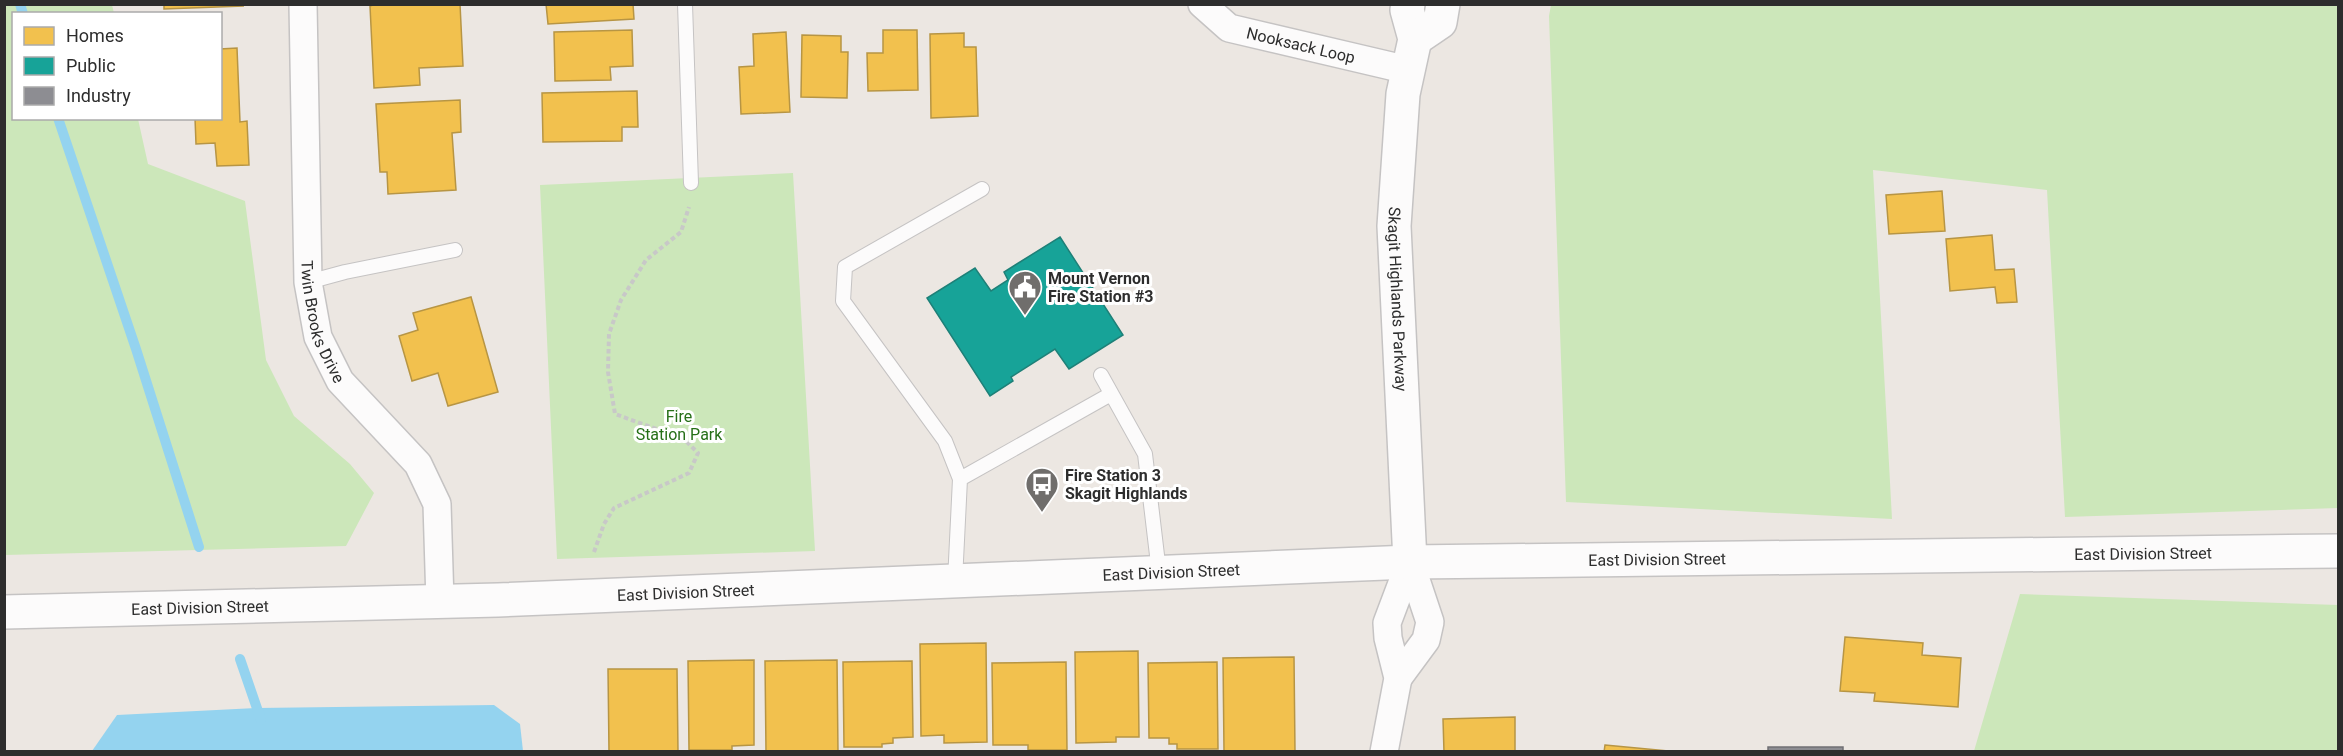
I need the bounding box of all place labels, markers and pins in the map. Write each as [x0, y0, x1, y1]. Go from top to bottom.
public building icon: Mount Vernon Fire Station #3 [1007, 269, 1043, 316]
place label: Mount Vernon Fire Station #3 [1048, 269, 1153, 306]
bus stop icon: Fire Station 3 Skagit Highlands [1024, 466, 1060, 513]
place label: Fire Station 3 Skagit Highlands [1065, 466, 1187, 503]

